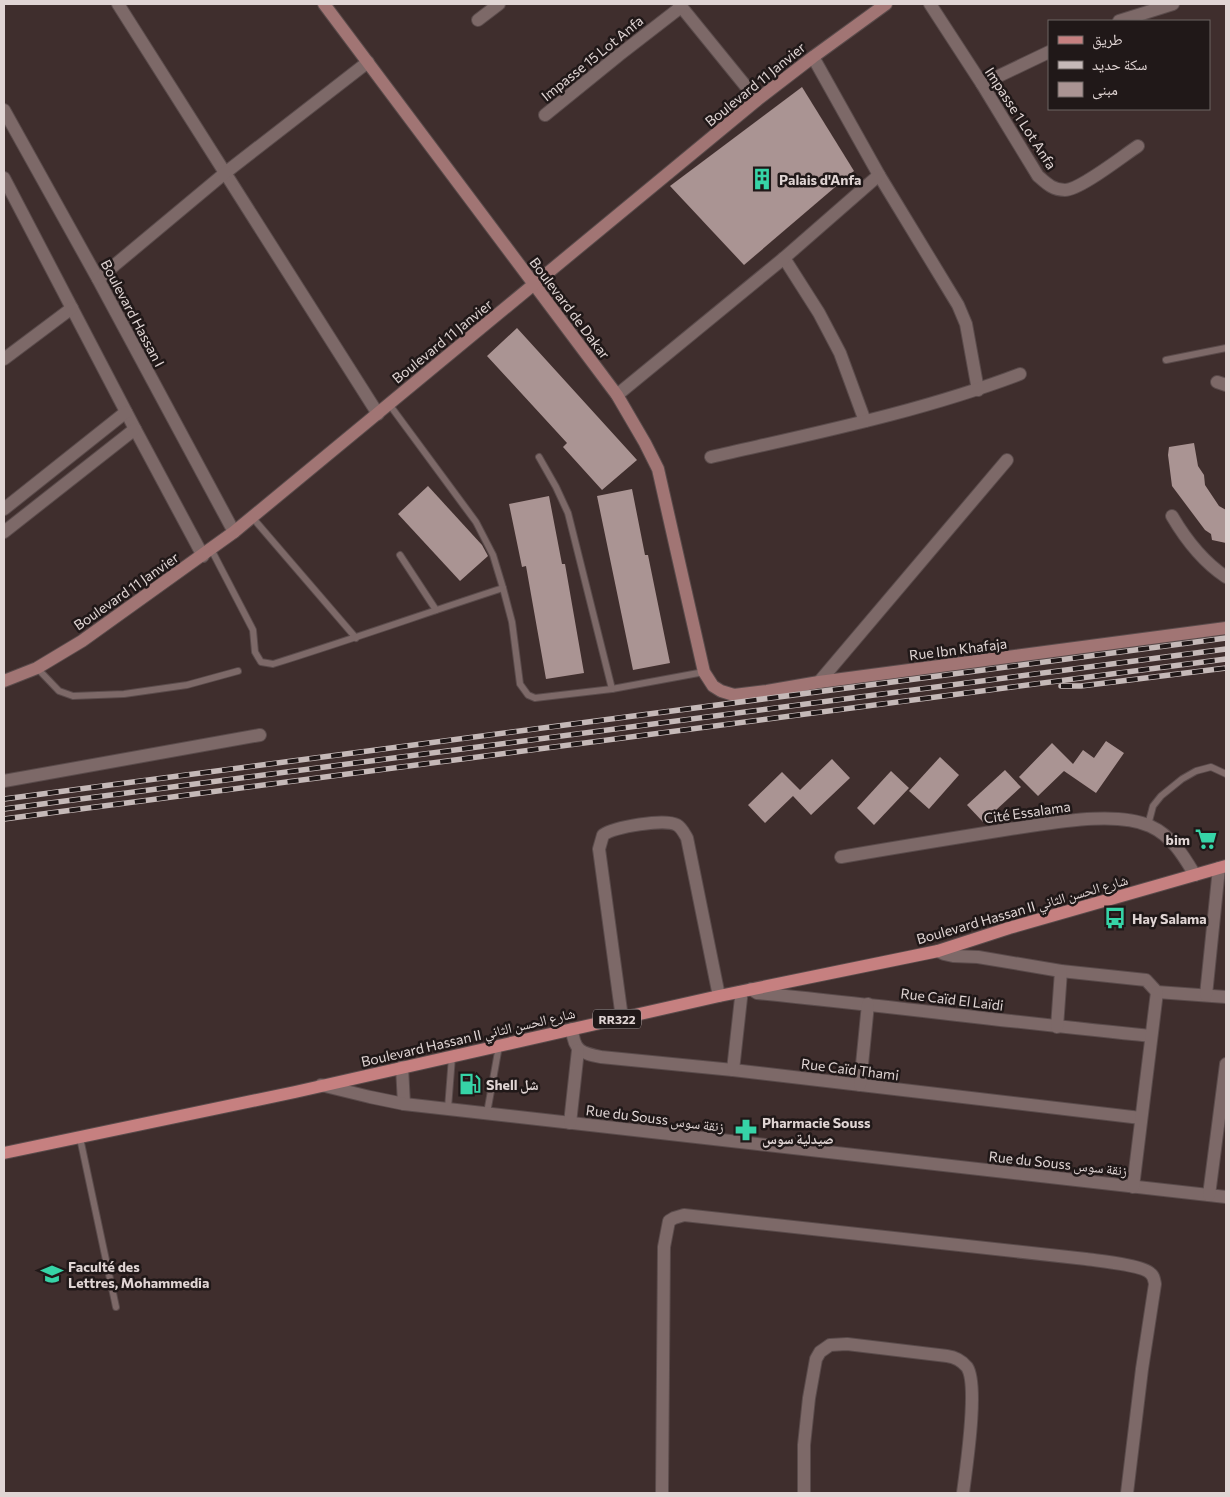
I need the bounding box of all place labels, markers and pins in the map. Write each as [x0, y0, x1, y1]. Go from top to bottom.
building icon: Palais d'Anfa [749, 166, 775, 192]
place label: Palais d'Anfa [779, 171, 861, 188]
supermarket icon: bim [1193, 826, 1219, 852]
place label: bim [1166, 831, 1190, 848]
bus stop icon: Hay Salama [1102, 905, 1128, 931]
place label: Hay Salama [1132, 910, 1207, 927]
fuel station icon: Shell شل [457, 1071, 483, 1097]
place label: Shell شل [486, 1076, 539, 1094]
place label: Pharmacie Souss صيدلية سوس [762, 1114, 871, 1148]
pharmacy icon: Pharmacie Souss صيدلية سوس [733, 1117, 759, 1143]
place label: Faculté des Lettres, Mohammedia [68, 1258, 209, 1291]
school or university icon: Faculté des Lettres, Mohammedia [39, 1261, 65, 1287]

